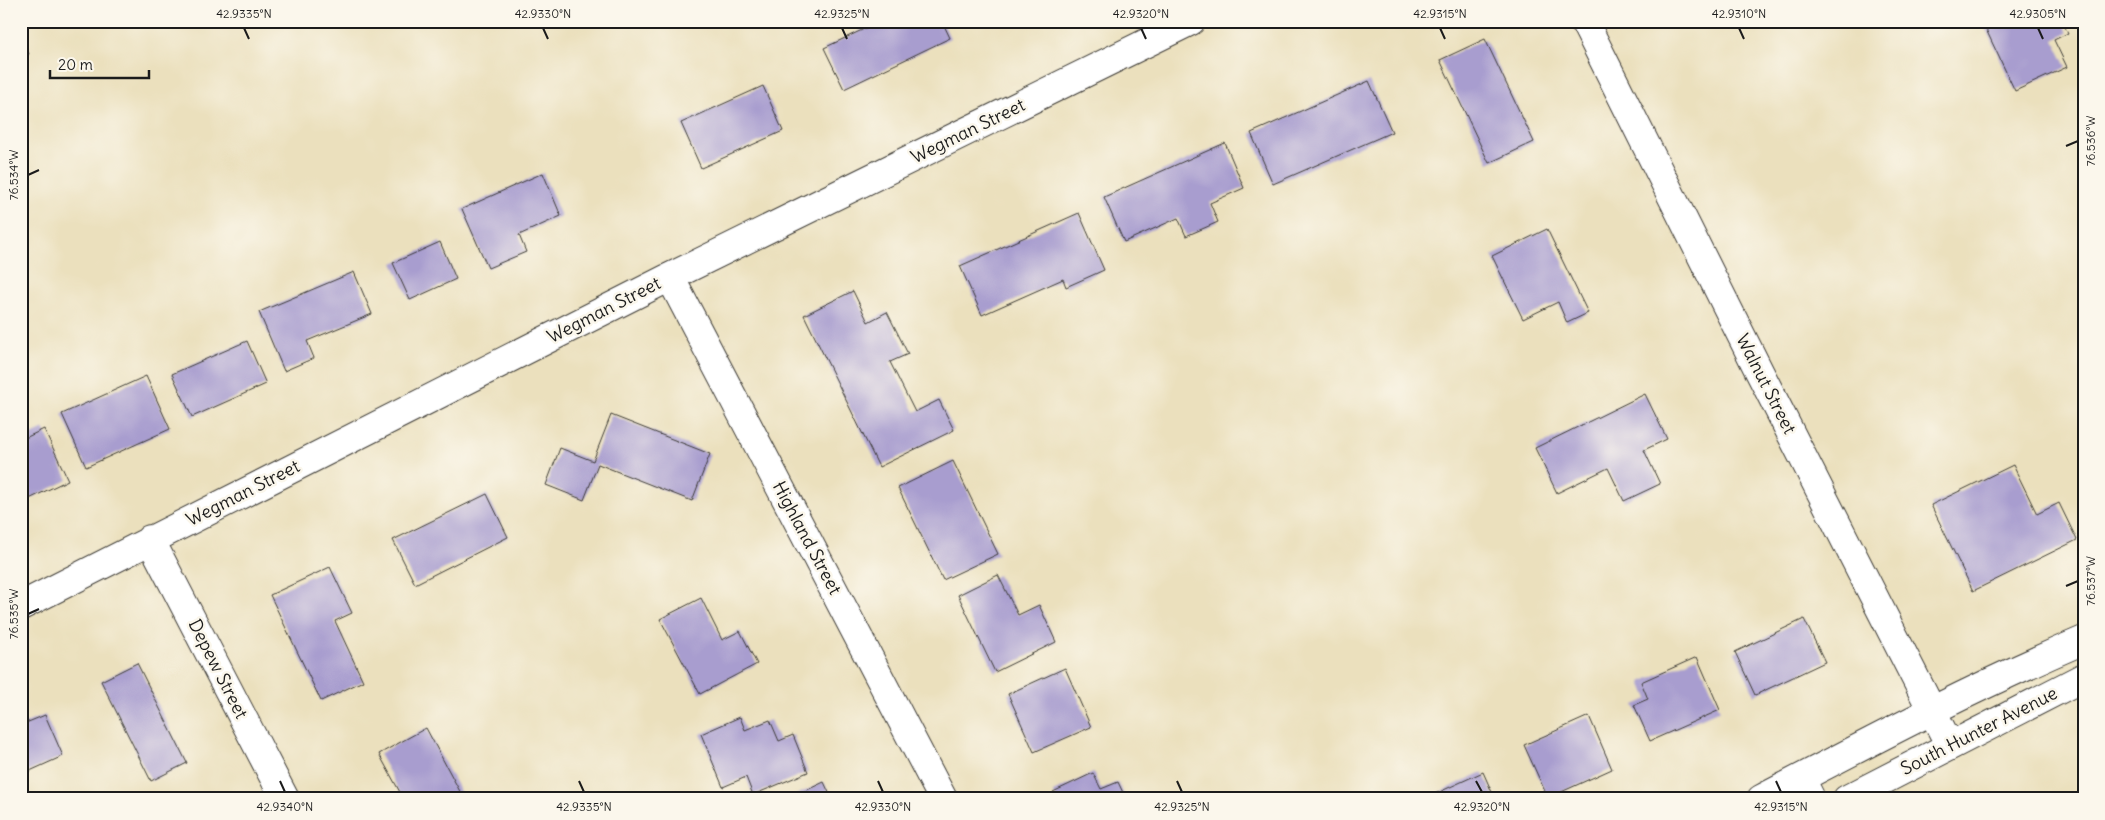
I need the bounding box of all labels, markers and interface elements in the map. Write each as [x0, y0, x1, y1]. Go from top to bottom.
text: 42.9335°N [216, 6, 272, 21]
text: 42.9330°N [515, 6, 571, 21]
text: 42.9325°N [814, 6, 870, 21]
text: 42.9320°N [1113, 6, 1169, 21]
text: 42.9315°N [1413, 6, 1467, 21]
text: 42.9310°N [1712, 6, 1766, 21]
text: 42.9305°N [2010, 6, 2066, 21]
scale bar [50, 48, 149, 80]
text: 20 m [58, 55, 93, 74]
street label: Wegman Street [907, 93, 1029, 168]
text: 76.536°W [2083, 116, 2098, 166]
text: 76.534°W [6, 150, 21, 200]
street label: Wegman Street [543, 271, 664, 348]
street label: Walnut Street [1731, 330, 1802, 438]
street label: Wegman Street [182, 454, 303, 531]
street label: Highland Street [768, 477, 847, 598]
text: 76.537°W [2083, 556, 2098, 606]
text: 76.535°W [6, 589, 21, 639]
street label: Depew Street [183, 615, 253, 723]
street label: South Hunter Avenue [1897, 681, 2061, 780]
text: 42.9340°N [257, 799, 313, 814]
text: 42.9335°N [556, 799, 612, 814]
text: 42.9330°N [855, 799, 911, 814]
text: 42.9325°N [1154, 799, 1210, 814]
text: 42.9320°N [1454, 799, 1510, 814]
text: 42.9315°N [1754, 799, 1808, 814]

